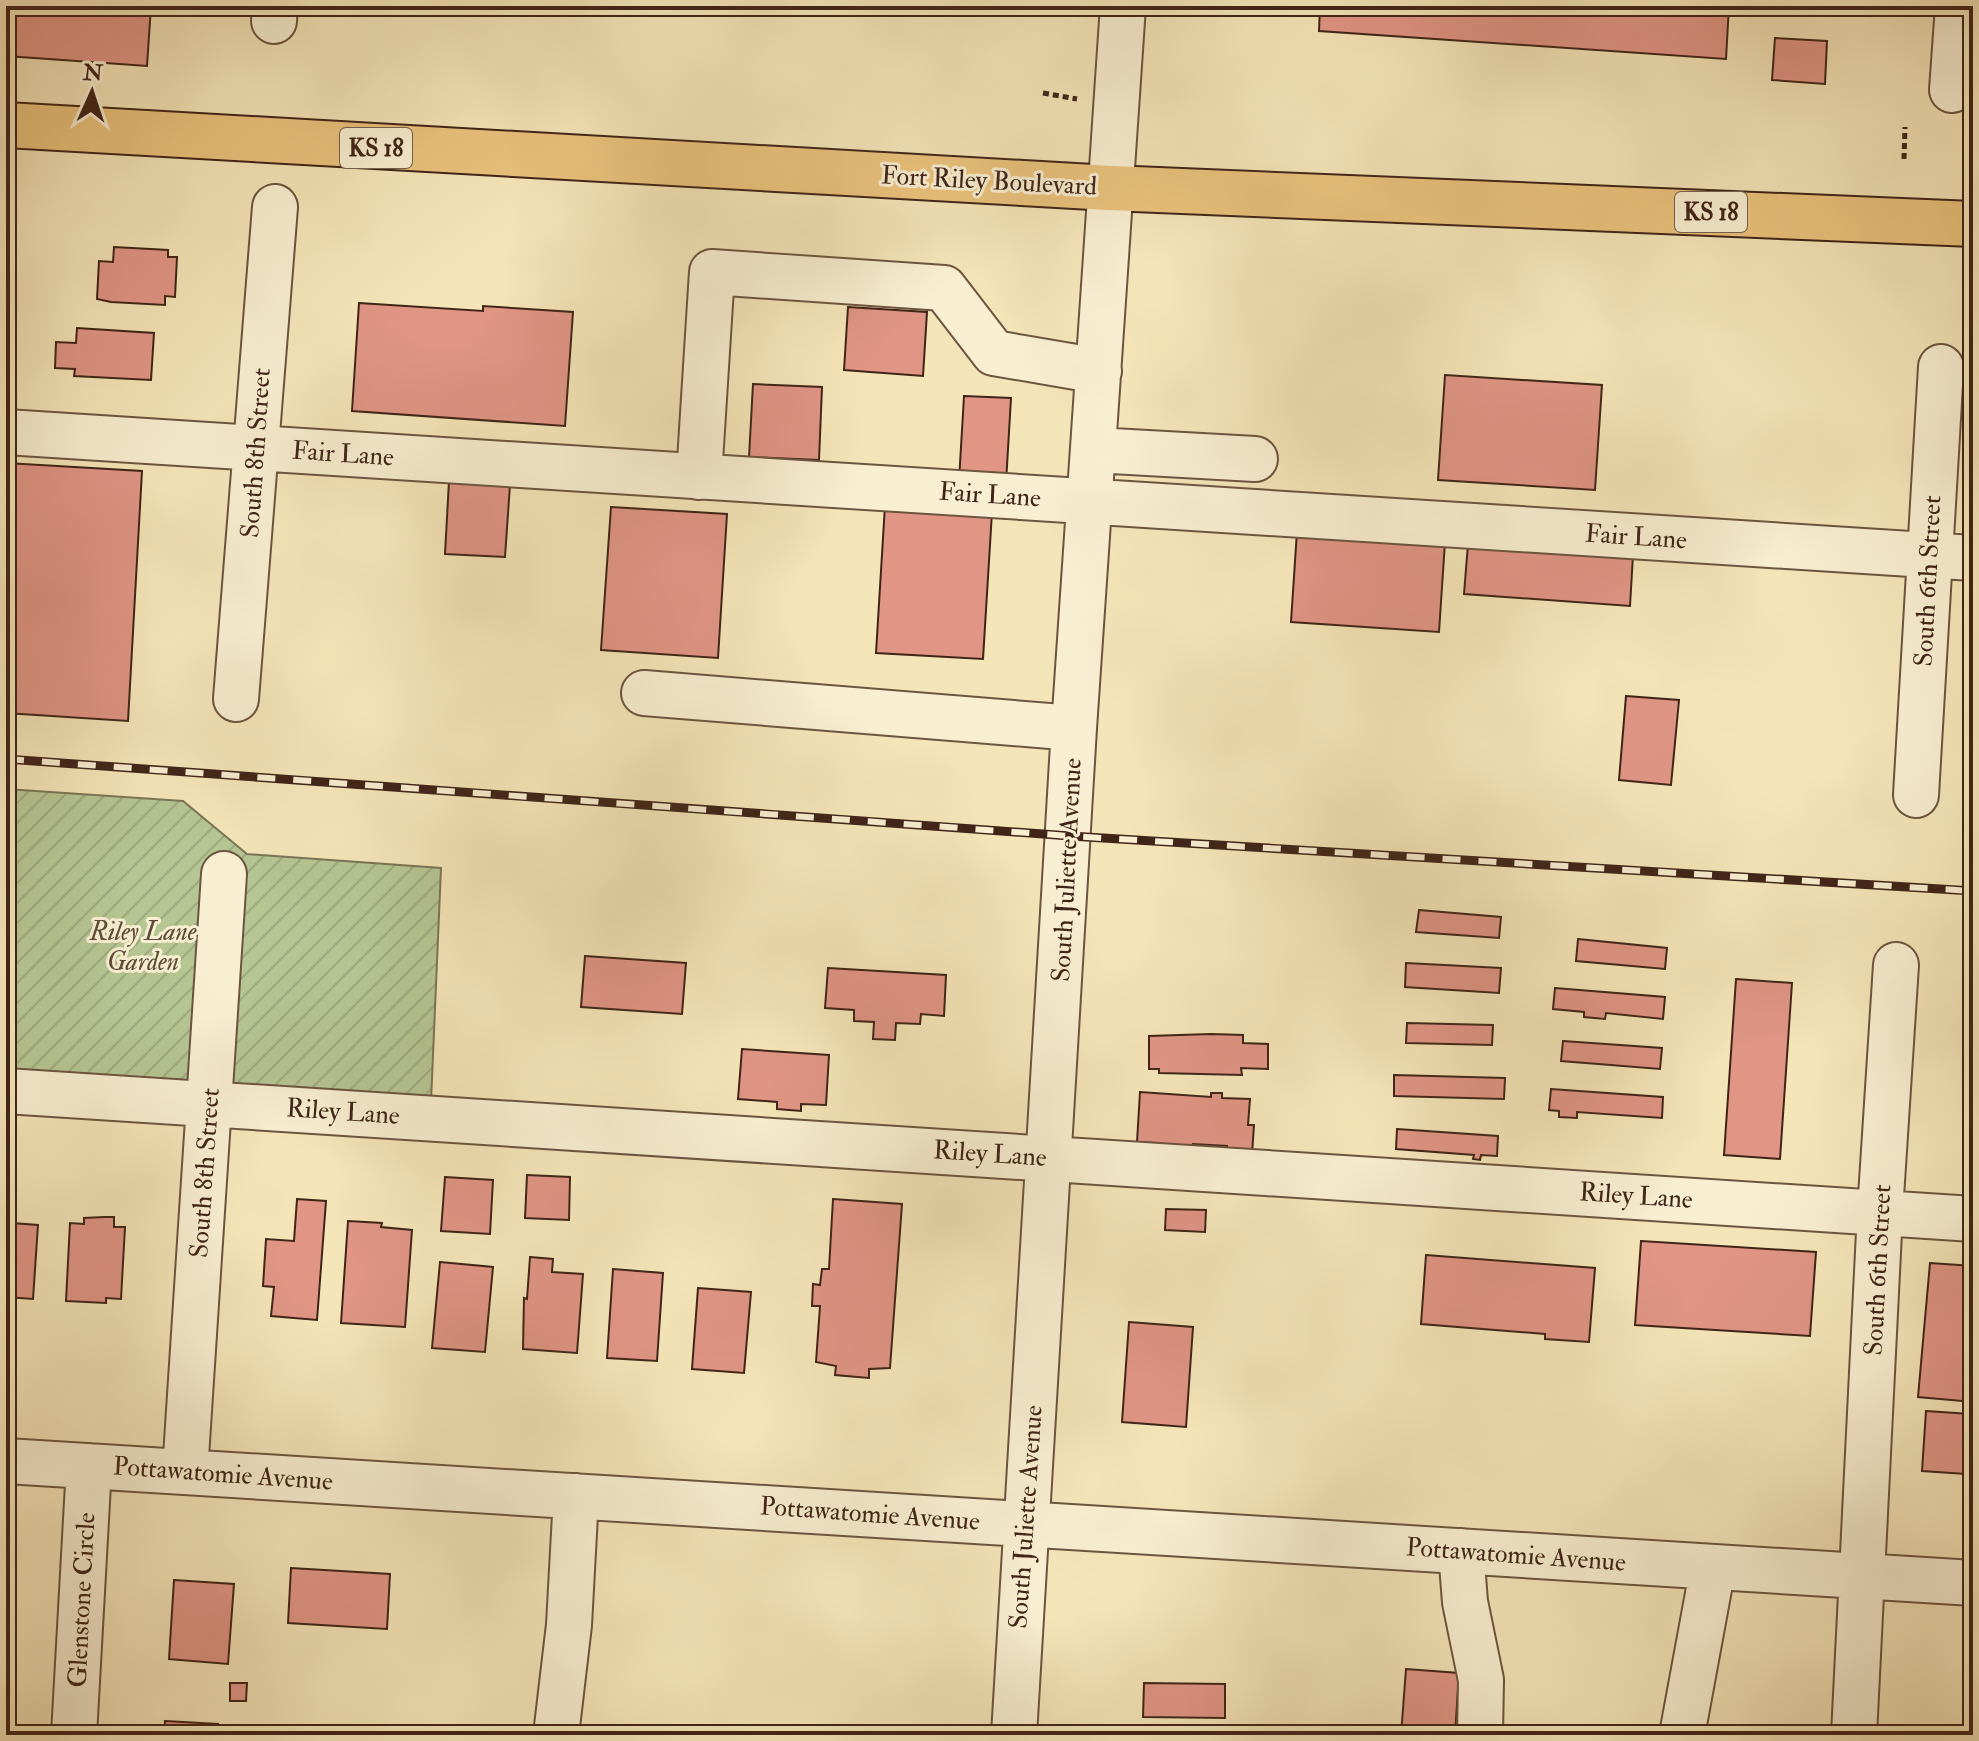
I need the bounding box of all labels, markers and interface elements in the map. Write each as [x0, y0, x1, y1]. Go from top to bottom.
north arrow [52, 52, 132, 132]
text: N [81, 58, 104, 88]
road number: KS 18 [340, 128, 412, 168]
street label: Fort Riley Boulevard [880, 159, 1098, 203]
road number: KS 18 [1675, 192, 1747, 232]
street label: South 8th Street [234, 367, 278, 539]
street label: Fair Lane [291, 434, 395, 474]
street label: Fair Lane [938, 475, 1042, 515]
street label: South 6th Street [1908, 495, 1948, 667]
street label: Fair Lane [1584, 517, 1688, 557]
street label: South Juliette Avenue [1045, 757, 1089, 983]
park label: Riley Lane Garden [89, 916, 197, 978]
street label: South 8th Street [183, 1087, 227, 1259]
street label: Riley Lane [285, 1092, 401, 1132]
street label: Riley Lane [932, 1134, 1048, 1174]
street label: Riley Lane [1578, 1176, 1694, 1216]
street label: South 6th Street [1858, 1184, 1898, 1356]
street label: South Juliette Avenue [1002, 1404, 1050, 1630]
street label: Pottawatomie Avenue [112, 1450, 334, 1498]
street label: Pottawatomie Avenue [759, 1490, 981, 1538]
street label: Glenstone Circle [61, 1511, 103, 1688]
street label: Pottawatomie Avenue [1405, 1531, 1627, 1579]

